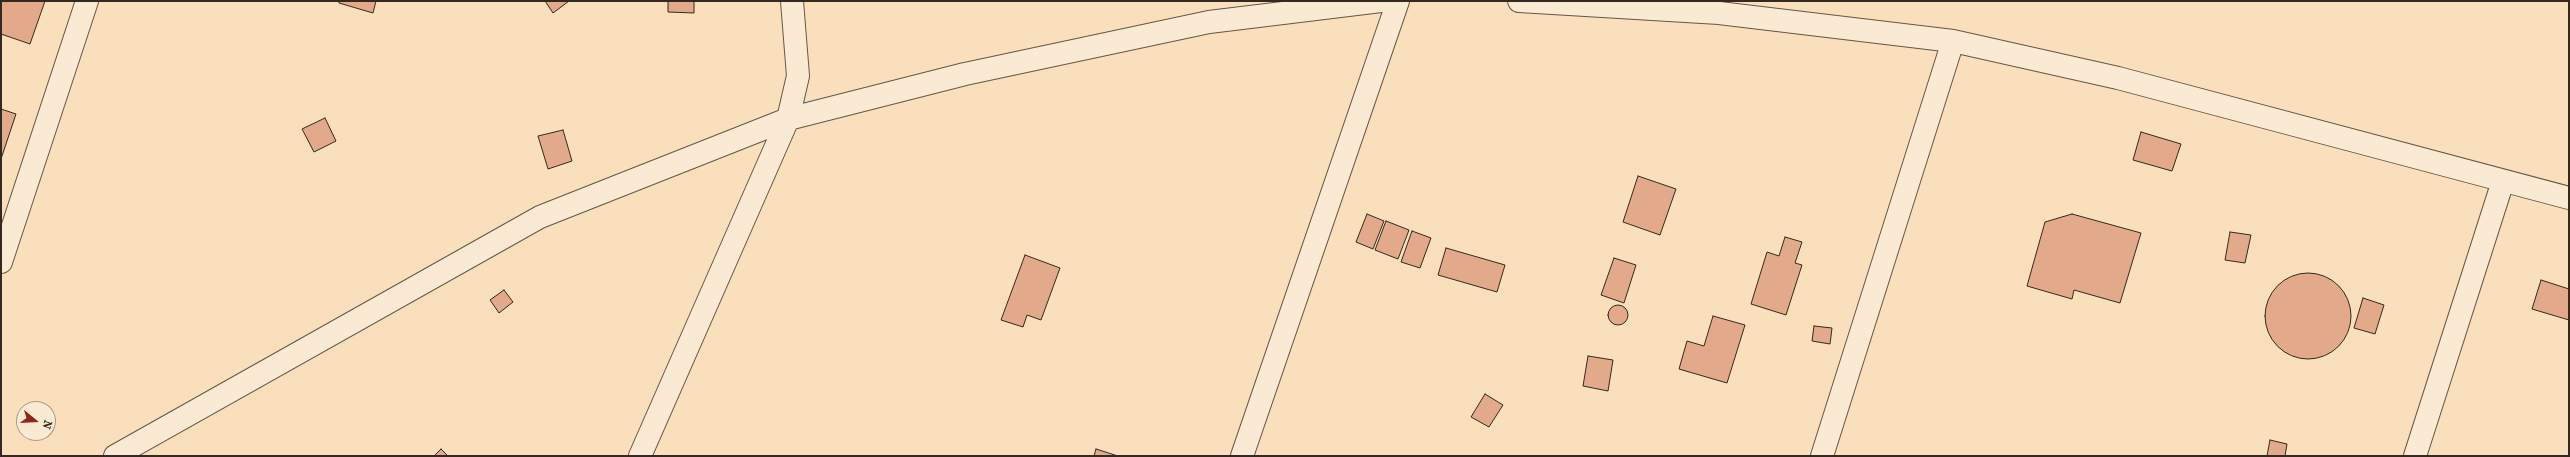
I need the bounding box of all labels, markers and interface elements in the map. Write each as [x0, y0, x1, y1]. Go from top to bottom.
north arrow [16, 401, 56, 441]
text: N [39, 419, 54, 431]

